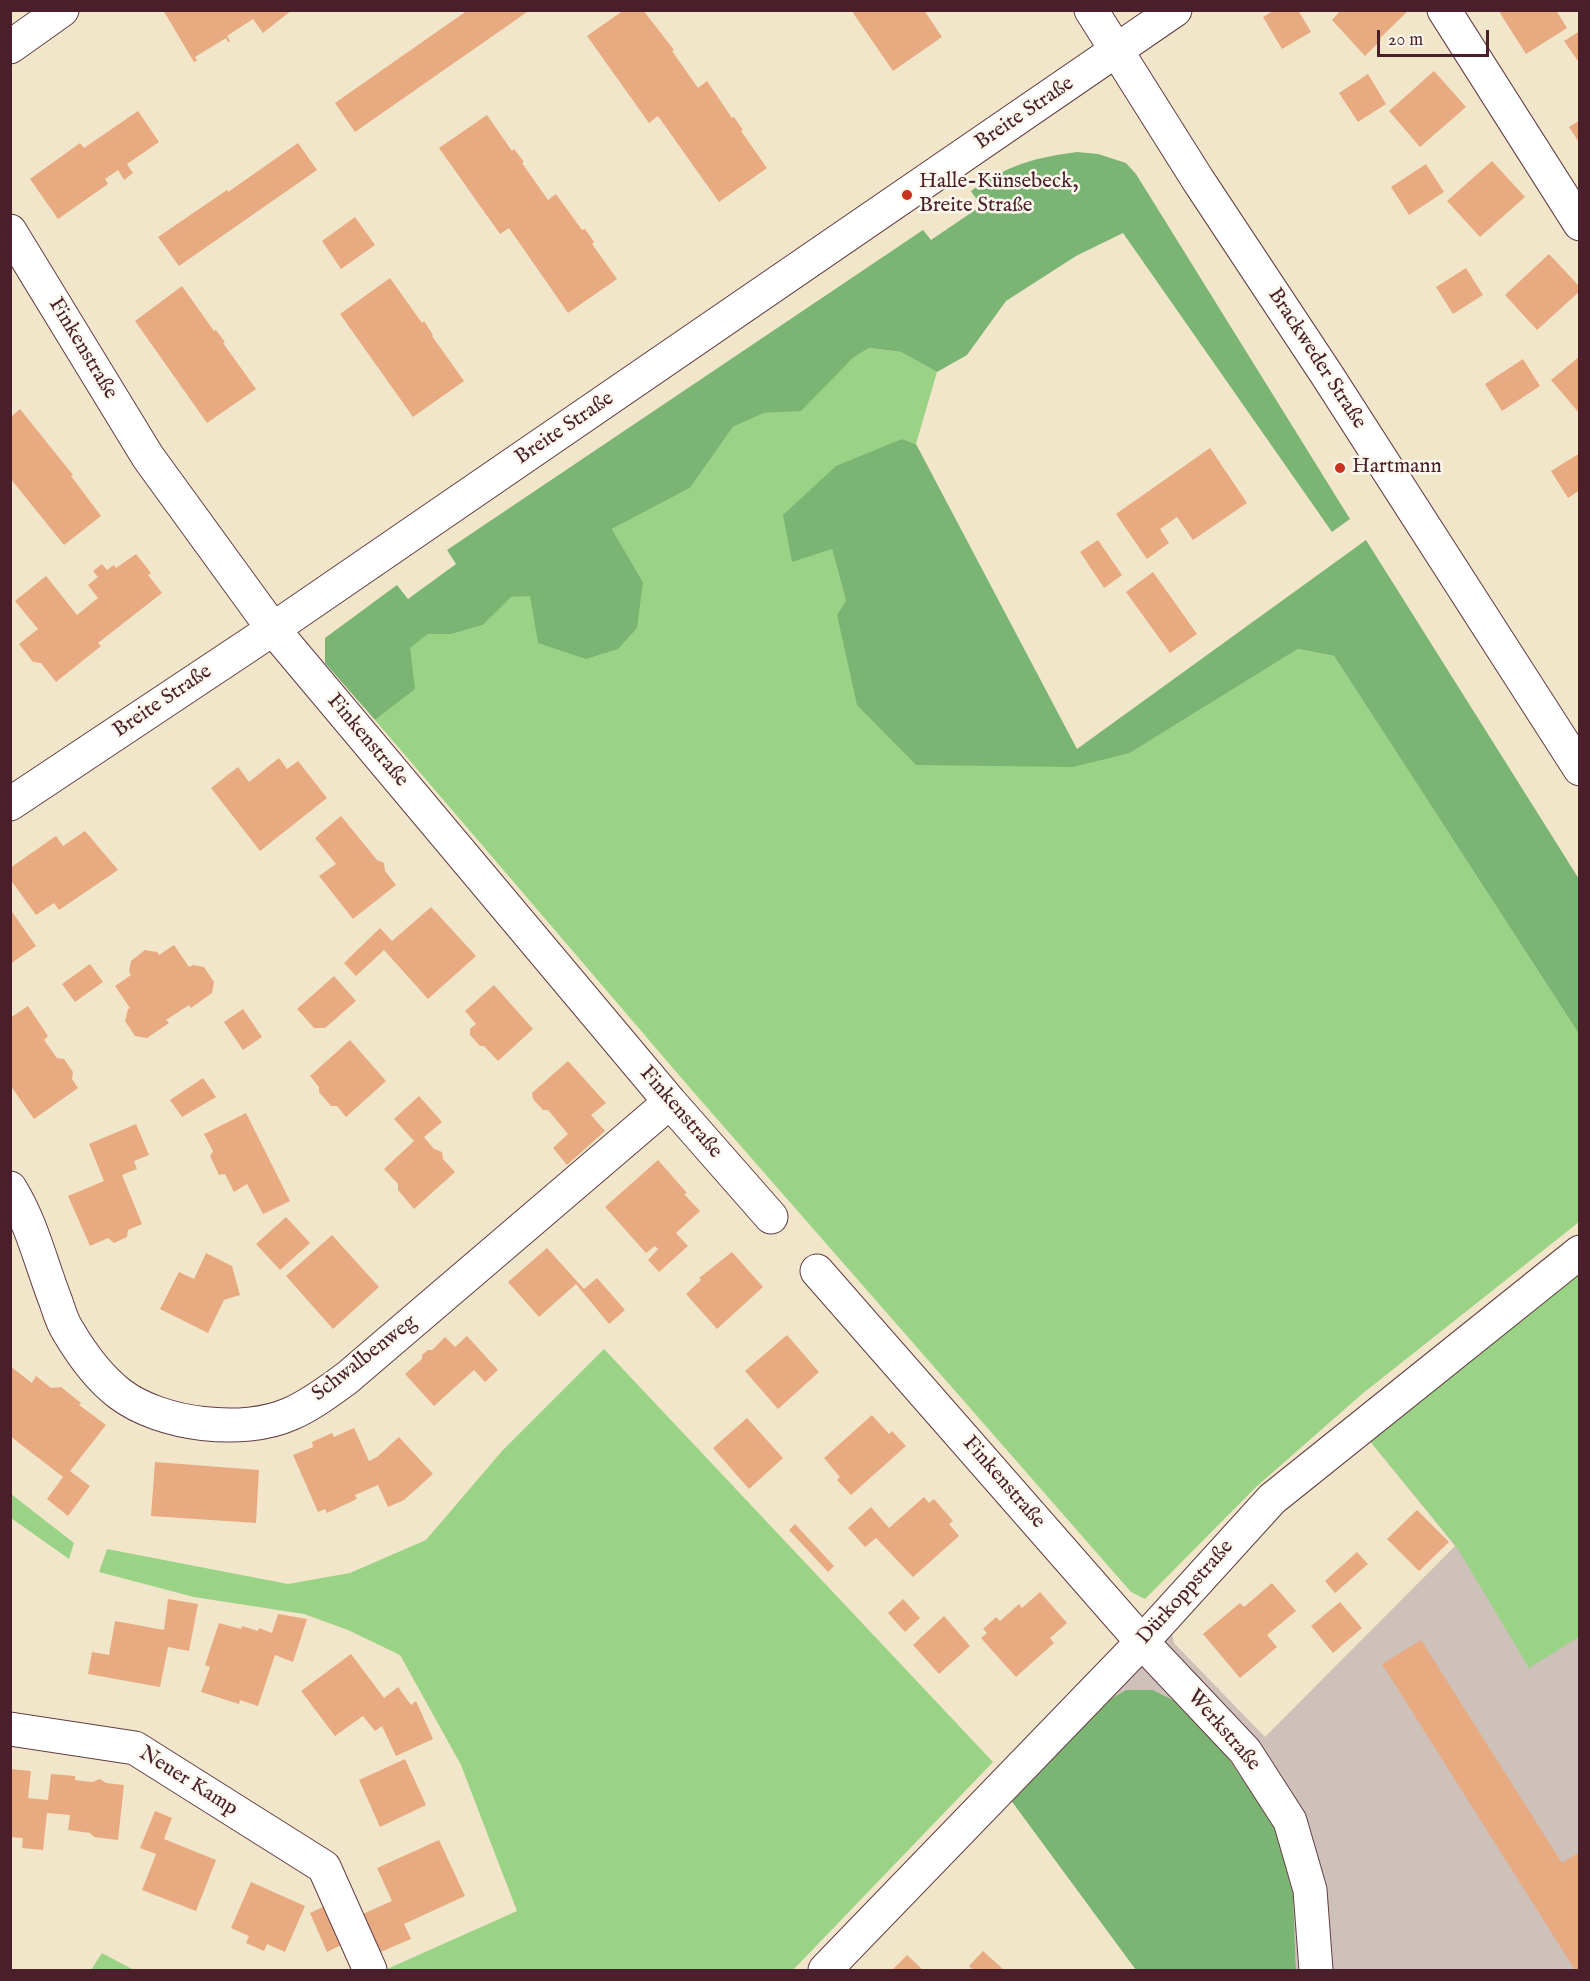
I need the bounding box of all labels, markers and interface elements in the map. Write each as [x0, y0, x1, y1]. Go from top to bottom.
scale bar [1380, 18, 1492, 56]
text: 20 m [1388, 29, 1423, 52]
street label: Breite Straße [971, 72, 1079, 156]
place label: Halle-Künsebeck, Breite Straße [919, 170, 1078, 220]
marker: Halle-Künsebeck, Breite Straße [900, 188, 914, 202]
street label: Brackweder Straße [1261, 284, 1371, 434]
street label: Finkenstraße [42, 294, 122, 404]
street label: Breite Straße [511, 387, 619, 471]
place label: Hartmann [1352, 455, 1442, 481]
marker: Hartmann [1333, 461, 1347, 475]
street label: Breite Straße [109, 660, 217, 744]
street label: Finkenstraße [321, 689, 413, 793]
street label: Finkenstraße [633, 1062, 727, 1164]
street label: Schwalbenweg [308, 1310, 422, 1408]
street label: Finkenstraße [956, 1432, 1050, 1534]
street label: Dürkoppstraße [1132, 1535, 1240, 1651]
street label: Werkstraße [1181, 1685, 1265, 1777]
street label: Neuer Kamp [134, 1742, 242, 1822]

